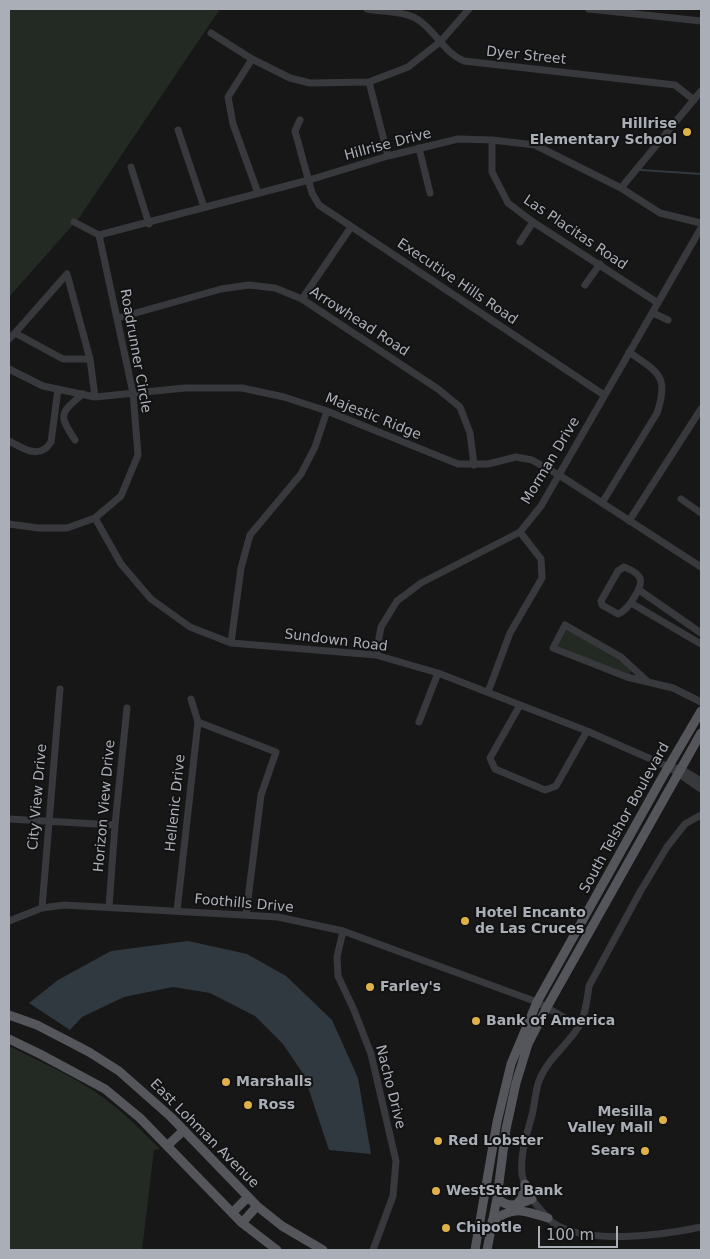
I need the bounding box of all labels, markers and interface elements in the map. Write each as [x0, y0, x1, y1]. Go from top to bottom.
street label: Dyer Street [485, 43, 567, 69]
place label: Hillrise Elementary School [530, 116, 677, 148]
street label: Hillrise Drive [343, 125, 433, 165]
marker: Hillrise Elementary School [681, 126, 693, 138]
street label: Las Placitas Road [520, 192, 630, 274]
street label: Executive Hills Road [394, 235, 520, 329]
street label: Arrowhead Road [306, 284, 412, 360]
street label: Roadrunner Circle [116, 288, 154, 414]
street label: Majestic Ridge [323, 390, 423, 444]
street label: Morman Drive [518, 414, 584, 508]
street label: Sundown Road [283, 626, 389, 656]
street label: Horizon View Drive [91, 739, 119, 873]
street label: South Telshor Boulevard [577, 740, 673, 896]
street label: City View Drive [25, 743, 51, 851]
street label: Hellenic Drive [163, 754, 189, 852]
street label: Foothills Drive [194, 891, 294, 917]
place label: Hotel Encanto de Las Cruces [475, 905, 586, 938]
marker: Hotel Encanto de Las Cruces [459, 915, 471, 927]
place label: Farley's [380, 979, 441, 995]
marker: Farley's [364, 981, 376, 993]
place label: Bank of America [486, 1013, 615, 1029]
marker: Bank of America [470, 1015, 482, 1027]
street label: Nacho Drive [371, 1043, 409, 1131]
place label: Marshalls [236, 1074, 312, 1090]
street label: East Lohman Avenue [146, 1076, 262, 1192]
marker: Marshalls [220, 1076, 232, 1088]
place label: Ross [258, 1097, 295, 1113]
marker: Ross [242, 1099, 254, 1111]
place label: Mesilla Valley Mall [567, 1104, 653, 1136]
marker: Mesilla Valley Mall [657, 1114, 669, 1126]
place label: Red Lobster [448, 1133, 543, 1149]
marker: Red Lobster [432, 1135, 444, 1147]
place label: Sears [591, 1143, 635, 1159]
marker: Sears [639, 1145, 651, 1157]
place label: WestStar Bank [446, 1183, 563, 1199]
marker: WestStar Bank [430, 1185, 442, 1197]
scale bar [540, 1216, 620, 1248]
place label: Chipotle [456, 1220, 522, 1236]
marker: Chipotle [440, 1222, 452, 1234]
text: 100 m [546, 1226, 594, 1244]

